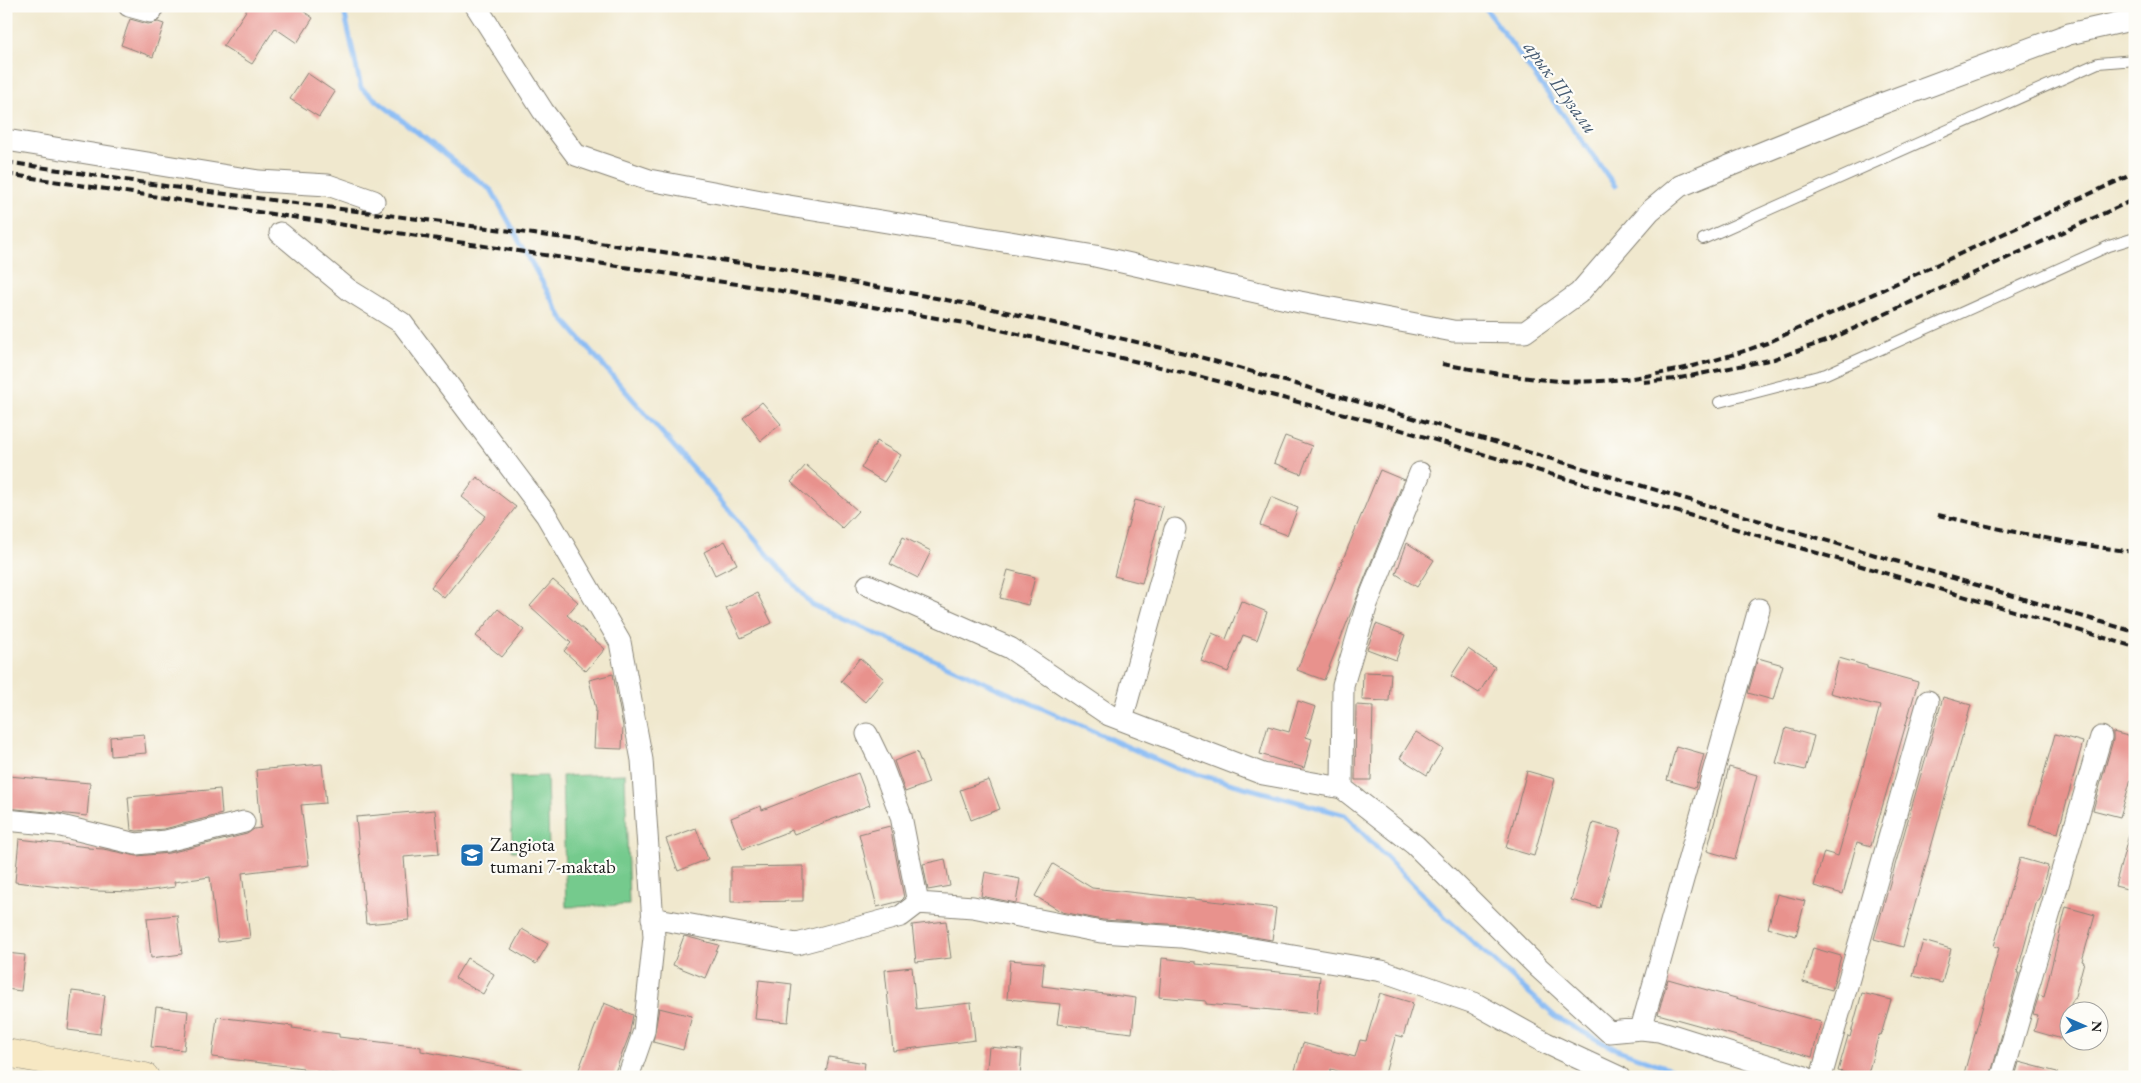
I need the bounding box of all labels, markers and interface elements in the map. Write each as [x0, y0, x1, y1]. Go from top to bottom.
water label: арык Шузали [1518, 34, 1604, 139]
place label: Zangiota tumani 7-maktab [490, 832, 616, 879]
school or university icon: Zangiota tumani 7-maktab [459, 842, 485, 868]
north arrow [2058, 1000, 2108, 1050]
text: N [2088, 1020, 2106, 1033]

